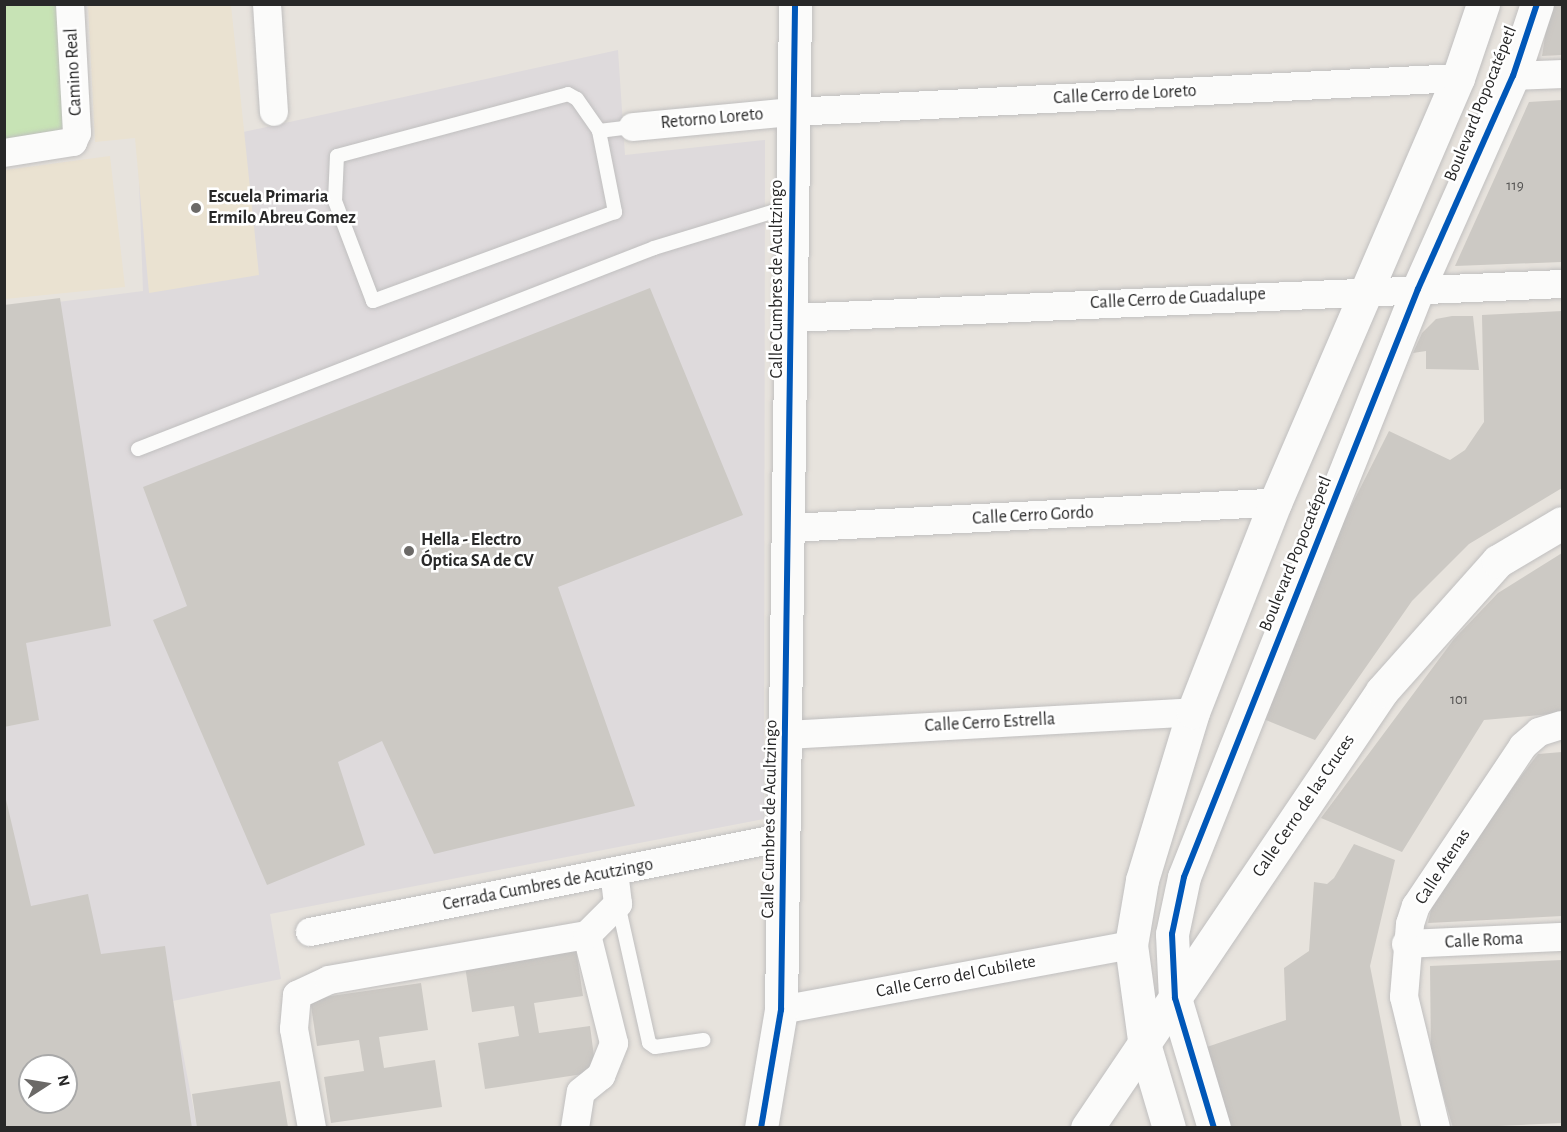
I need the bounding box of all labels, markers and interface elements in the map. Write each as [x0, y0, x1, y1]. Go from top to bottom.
street label: Boulevard Popocatépetl [1440, 23, 1522, 185]
street label: Camino Real [61, 28, 87, 116]
street label: Calle Cerro de Loreto [1053, 80, 1197, 110]
street label: Retorno Loreto [660, 104, 764, 134]
house number: 119 [1506, 177, 1524, 195]
street label: Calle Cumbres de Acultzingo [766, 180, 788, 378]
place label: Escuela Primaria Ermilo Abreu Gomez [208, 187, 356, 230]
marker: Escuela Primaria Ermilo Abreu Gomez [189, 201, 203, 215]
street label: Calle Cerro de Guadalupe [1090, 284, 1266, 314]
street label: Boulevard Popocatépetl [1255, 473, 1337, 635]
street label: Calle Cerro Gordo [972, 502, 1094, 530]
place label: Hella - Electro Óptica SA de CV [421, 530, 534, 572]
marker: Hella - Electro Óptica SA de CV [402, 544, 416, 558]
house number: 101 [1450, 691, 1468, 709]
street label: Calle Cerro Estrella [924, 709, 1056, 737]
street label: Calle Cumbres de Acultzingo [757, 719, 783, 919]
street label: Calle Cerro de las Cruces [1248, 731, 1360, 881]
street label: Calle Atenas [1411, 825, 1475, 909]
street label: Cerrada Cumbres de Acutzingo [441, 854, 655, 916]
street label: Calle Roma [1444, 928, 1524, 954]
street label: Calle Cerro del Cubilete [874, 951, 1038, 1003]
north arrow [18, 1054, 78, 1114]
text: N [55, 1074, 73, 1088]

